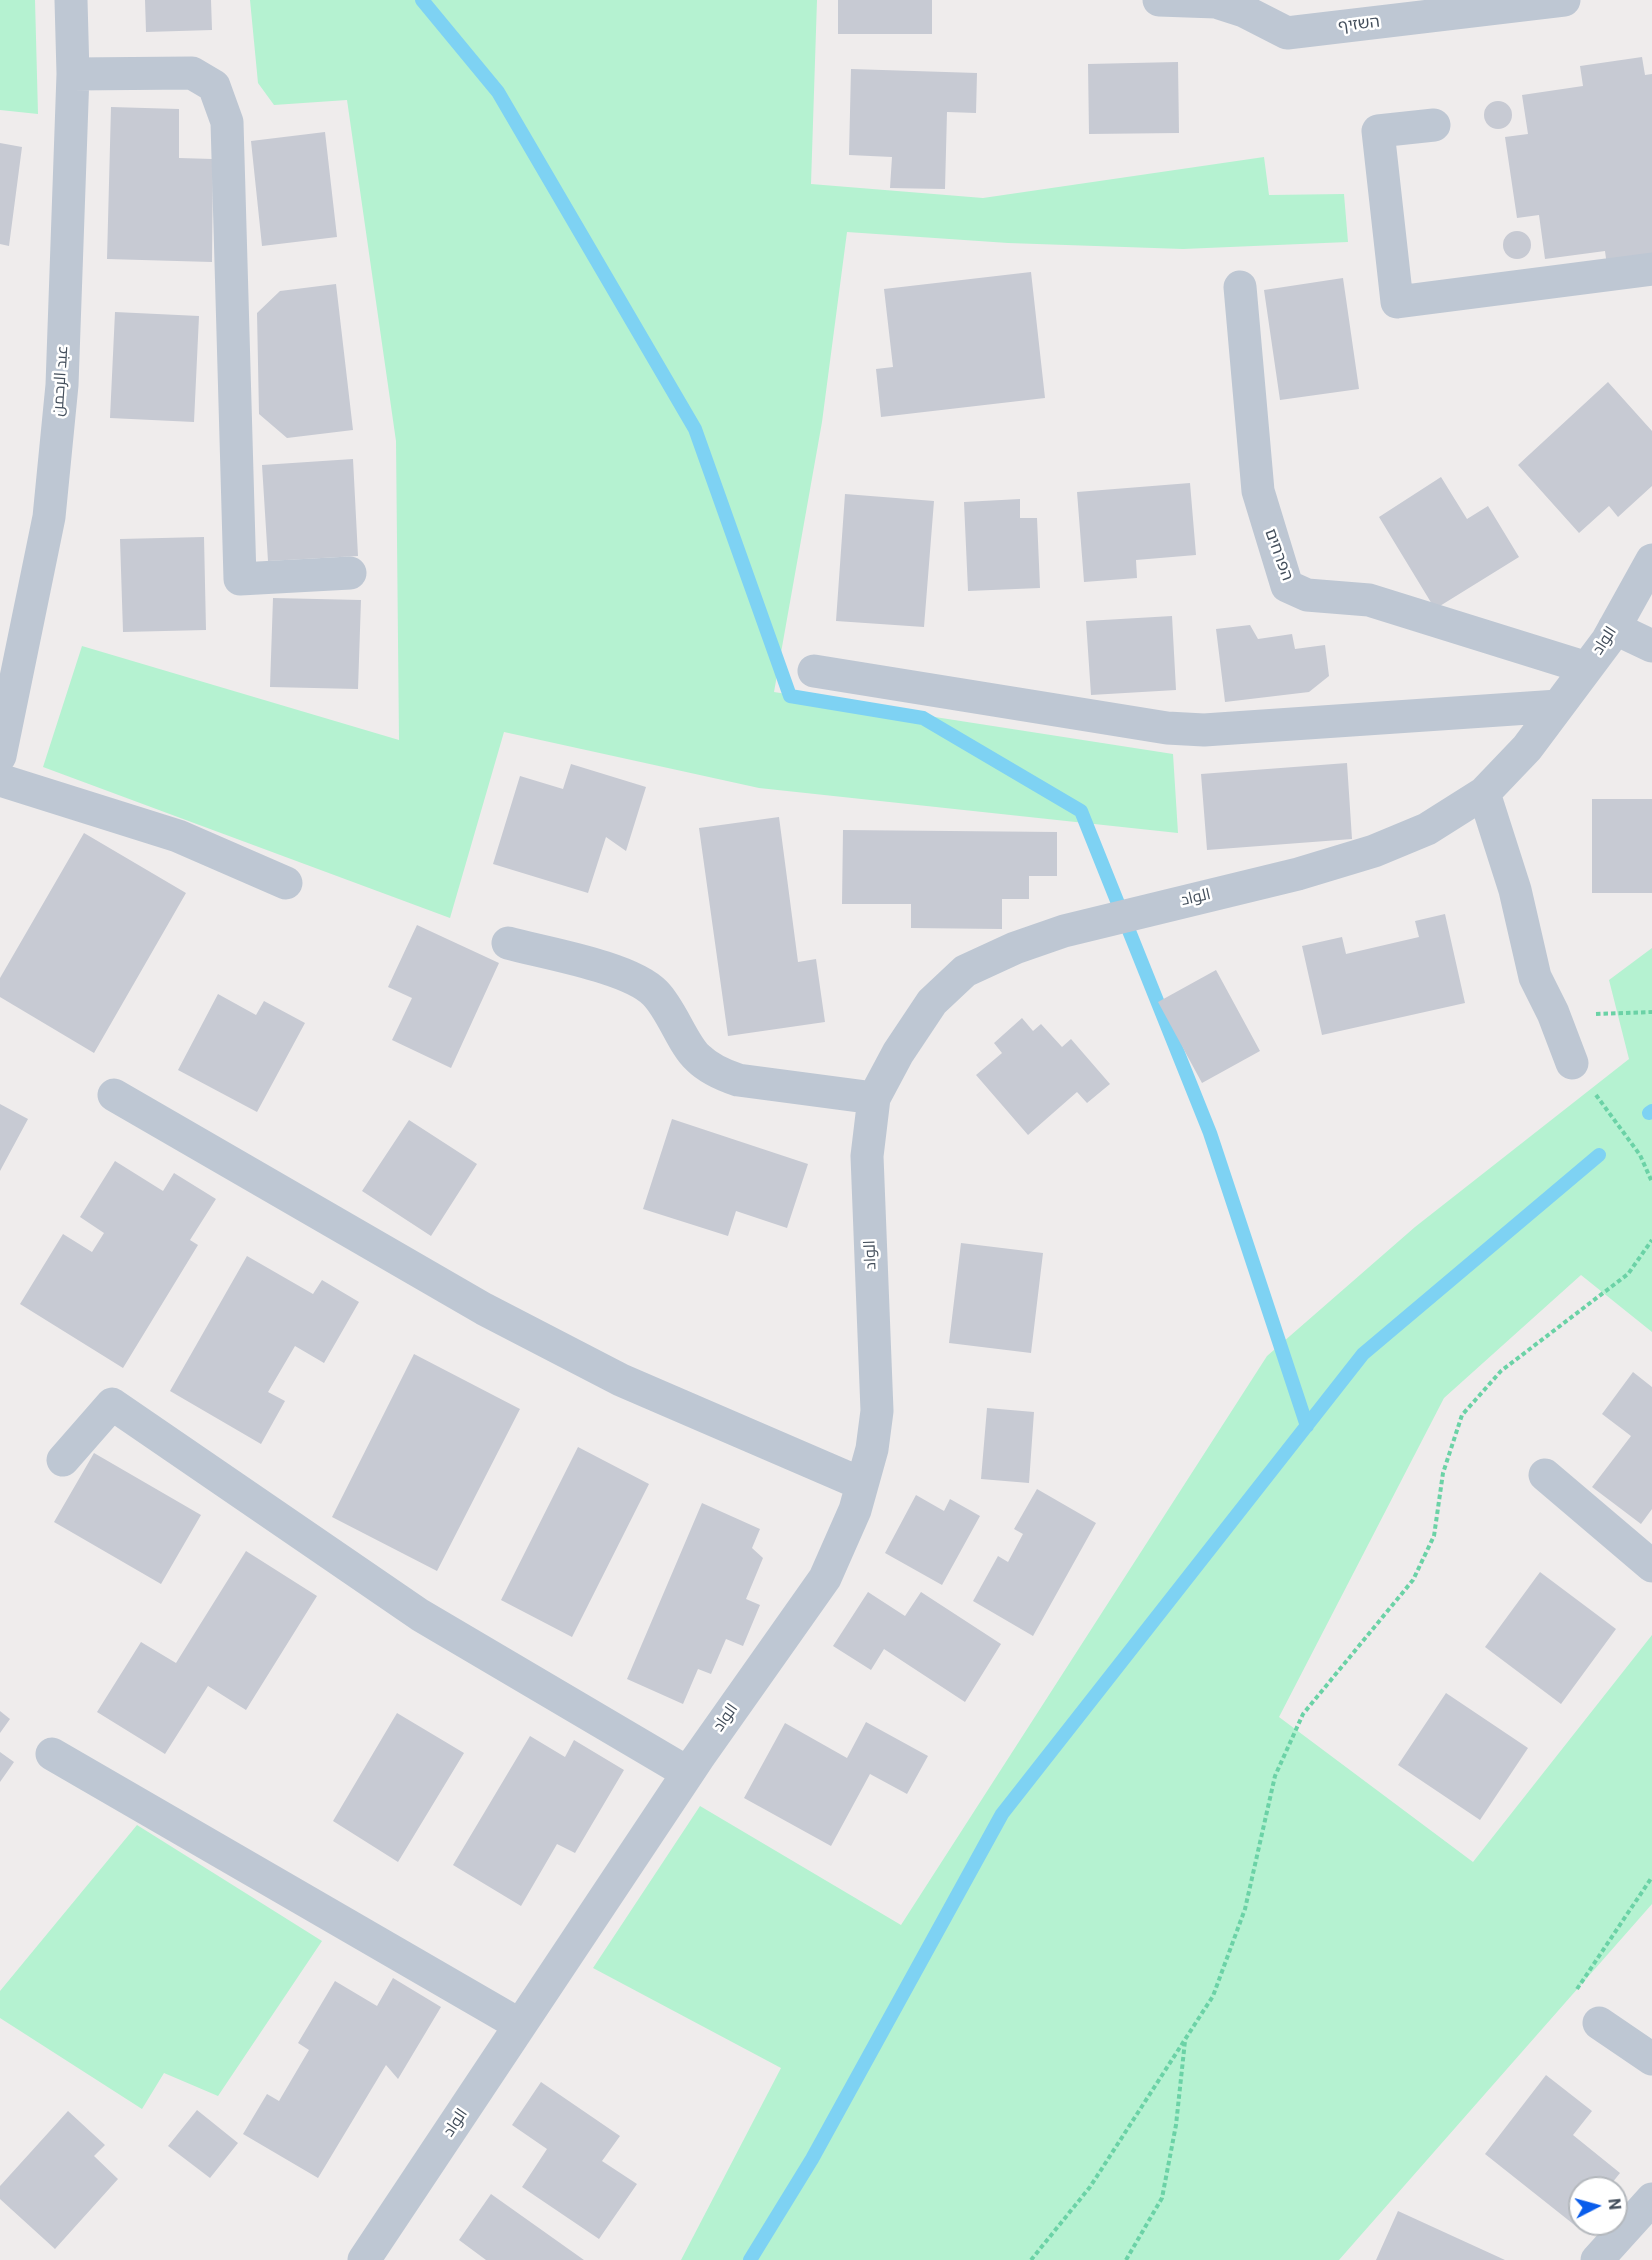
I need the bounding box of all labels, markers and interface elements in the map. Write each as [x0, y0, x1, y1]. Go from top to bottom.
street label: השזיף [1337, 13, 1381, 37]
street label: عبد الرحمن [49, 345, 73, 417]
street label: הפרחים [1260, 526, 1296, 584]
street label: الواد [1589, 623, 1621, 659]
street label: الواد [1179, 885, 1213, 911]
street label: الواد [861, 1240, 881, 1270]
street label: الواد [710, 1700, 742, 1736]
street label: الواد [440, 2105, 472, 2141]
north arrow [1568, 2176, 1628, 2236]
text: N [1604, 2198, 1624, 2211]

